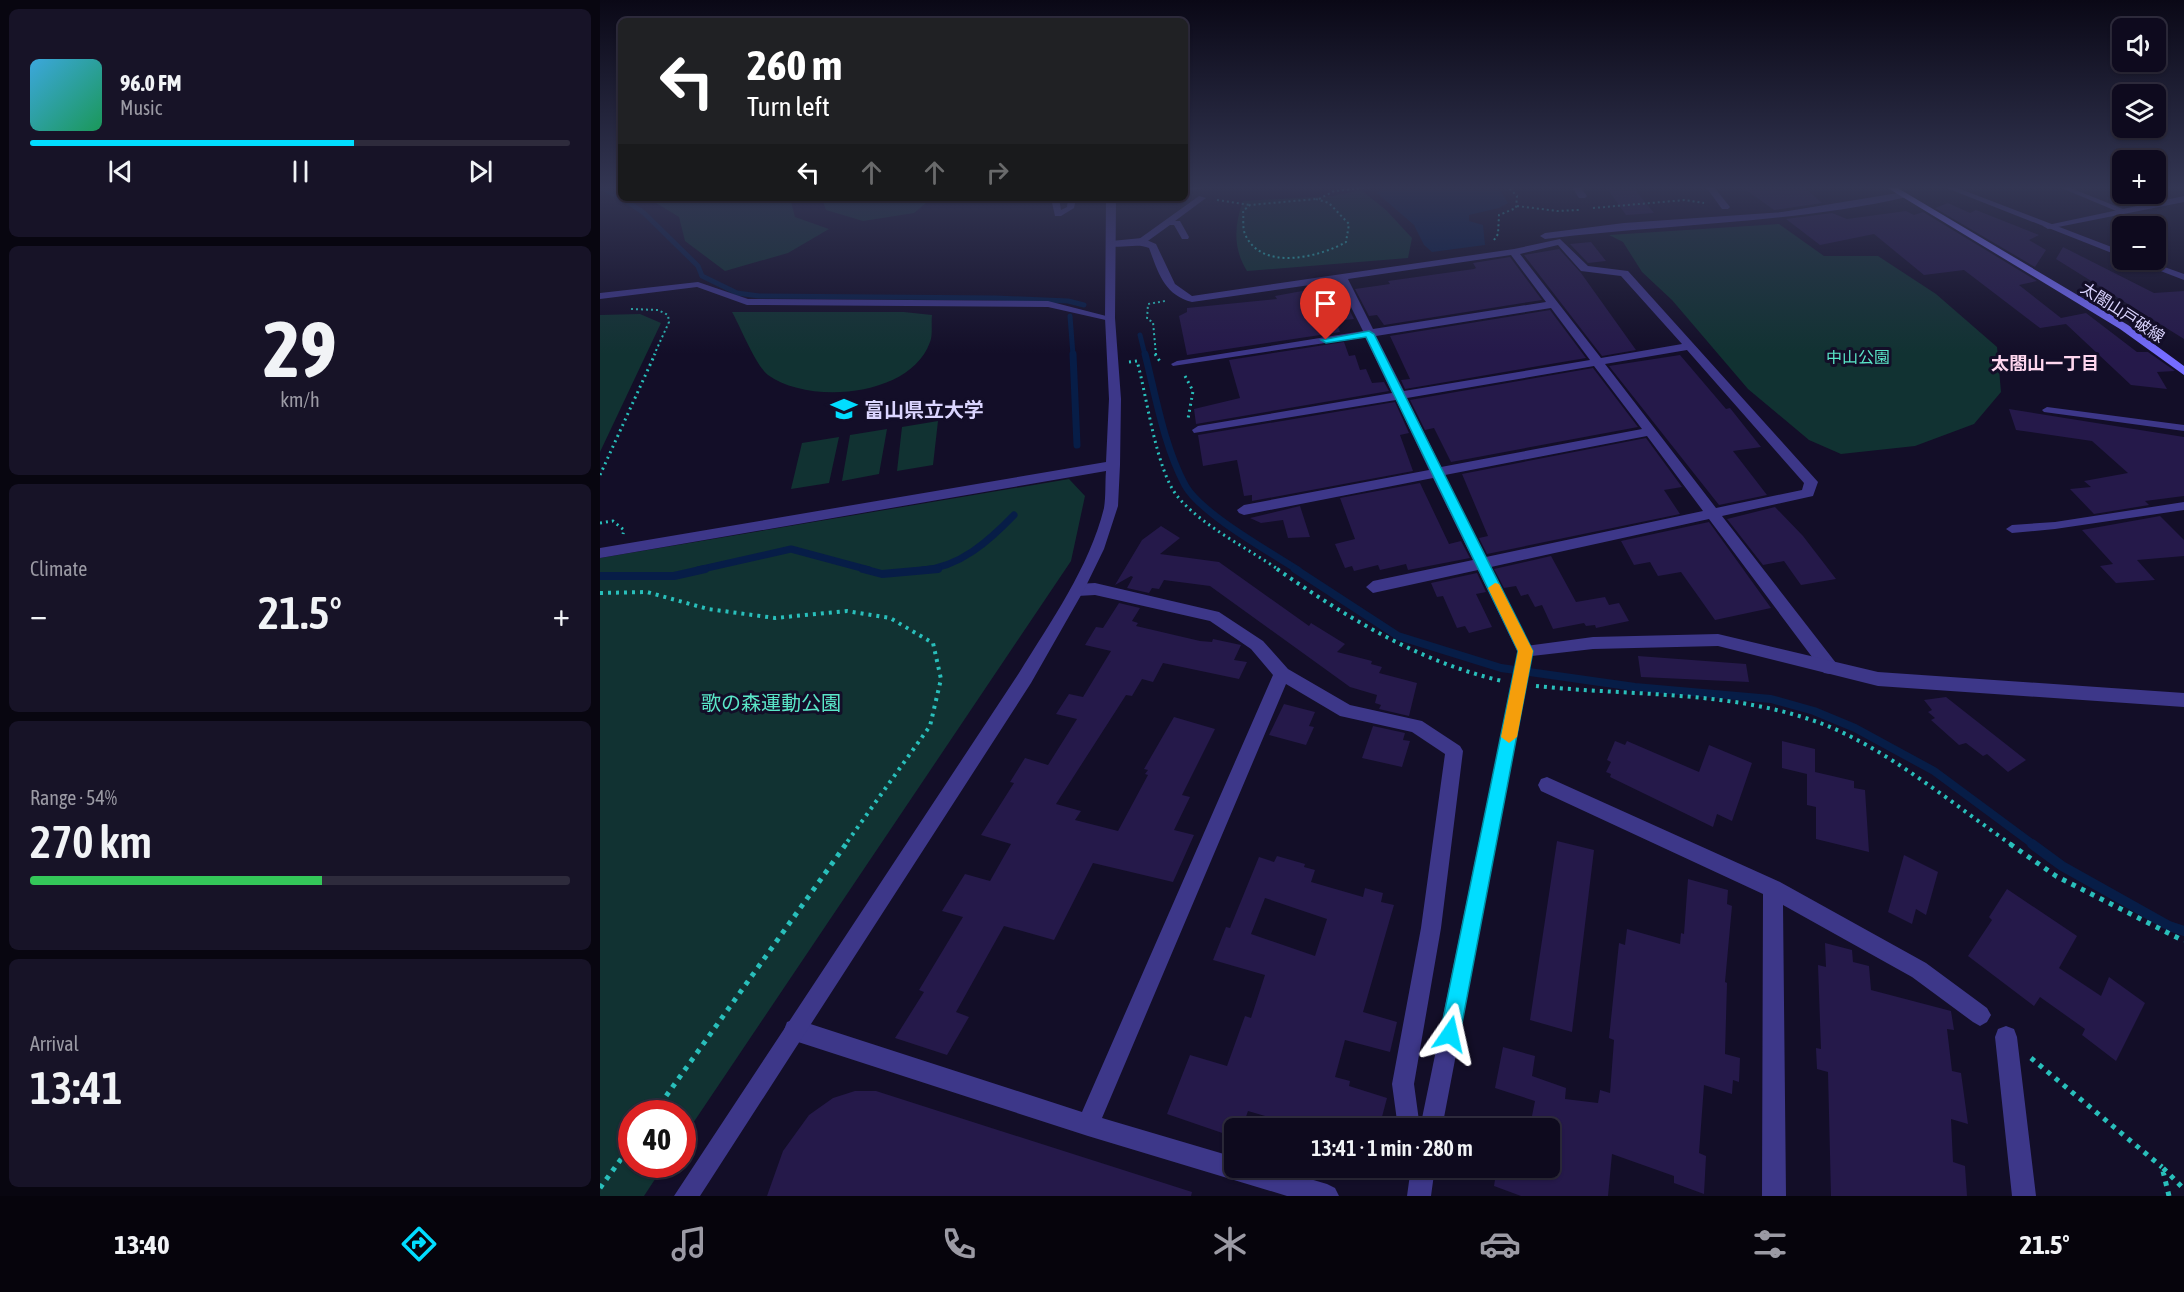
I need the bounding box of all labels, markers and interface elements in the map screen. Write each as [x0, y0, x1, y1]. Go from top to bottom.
map controls [2112, 18, 2166, 270]
button: sound [2112, 18, 2166, 72]
text: 260 m [747, 41, 842, 89]
icon: left [648, 42, 726, 120]
text: 96.0 FM [120, 70, 182, 96]
button: layers [2112, 84, 2166, 138]
text: Turn left [747, 91, 830, 122]
text: Music [120, 96, 162, 119]
button: + [2112, 150, 2166, 204]
icon: previous [104, 155, 137, 188]
icon: pause [284, 155, 317, 188]
icon: next [464, 155, 497, 188]
icon: left [792, 156, 825, 189]
icon: ahead [855, 156, 888, 189]
icon: ahead [918, 156, 951, 189]
icon: right [981, 156, 1014, 189]
button: − [2112, 216, 2166, 270]
pin [1300, 278, 1351, 340]
street label: 太閤山戸破線 [2078, 278, 2168, 346]
icon: arrive [1309, 287, 1342, 320]
text: 29 [263, 304, 337, 394]
park label: 中山公園 [1826, 348, 1890, 366]
district label: 太閤山一丁目 [1991, 353, 2099, 374]
text: km/h [280, 388, 320, 411]
school or university icon: 富山県立大学 [829, 394, 859, 424]
place label: 富山県立大学 [864, 398, 984, 421]
text: Climate [30, 557, 87, 580]
text: 21.5° [258, 587, 342, 639]
text: − [30, 595, 47, 633]
text: + [553, 595, 570, 633]
park label: 歌の森運動公園 [701, 691, 841, 714]
text: Range · 54% [30, 786, 117, 809]
text: 270 km [30, 816, 152, 868]
position arrow [1418, 1002, 1482, 1066]
text: Arrival [30, 1032, 79, 1055]
text: 13:41 [30, 1062, 123, 1114]
speed limit sign: 40 [618, 1100, 696, 1178]
text: 13:41 · 1 min · 280 m [1311, 1135, 1473, 1161]
icon: directions [398, 1223, 440, 1265]
icon: music [668, 1223, 710, 1265]
icon: phone [938, 1223, 980, 1265]
icon: climate [1209, 1223, 1251, 1265]
icon: car [1479, 1223, 1521, 1265]
icon: filters [1749, 1223, 1791, 1265]
text: 13:40 [114, 1229, 170, 1260]
text: 21.5° [2019, 1229, 2070, 1260]

